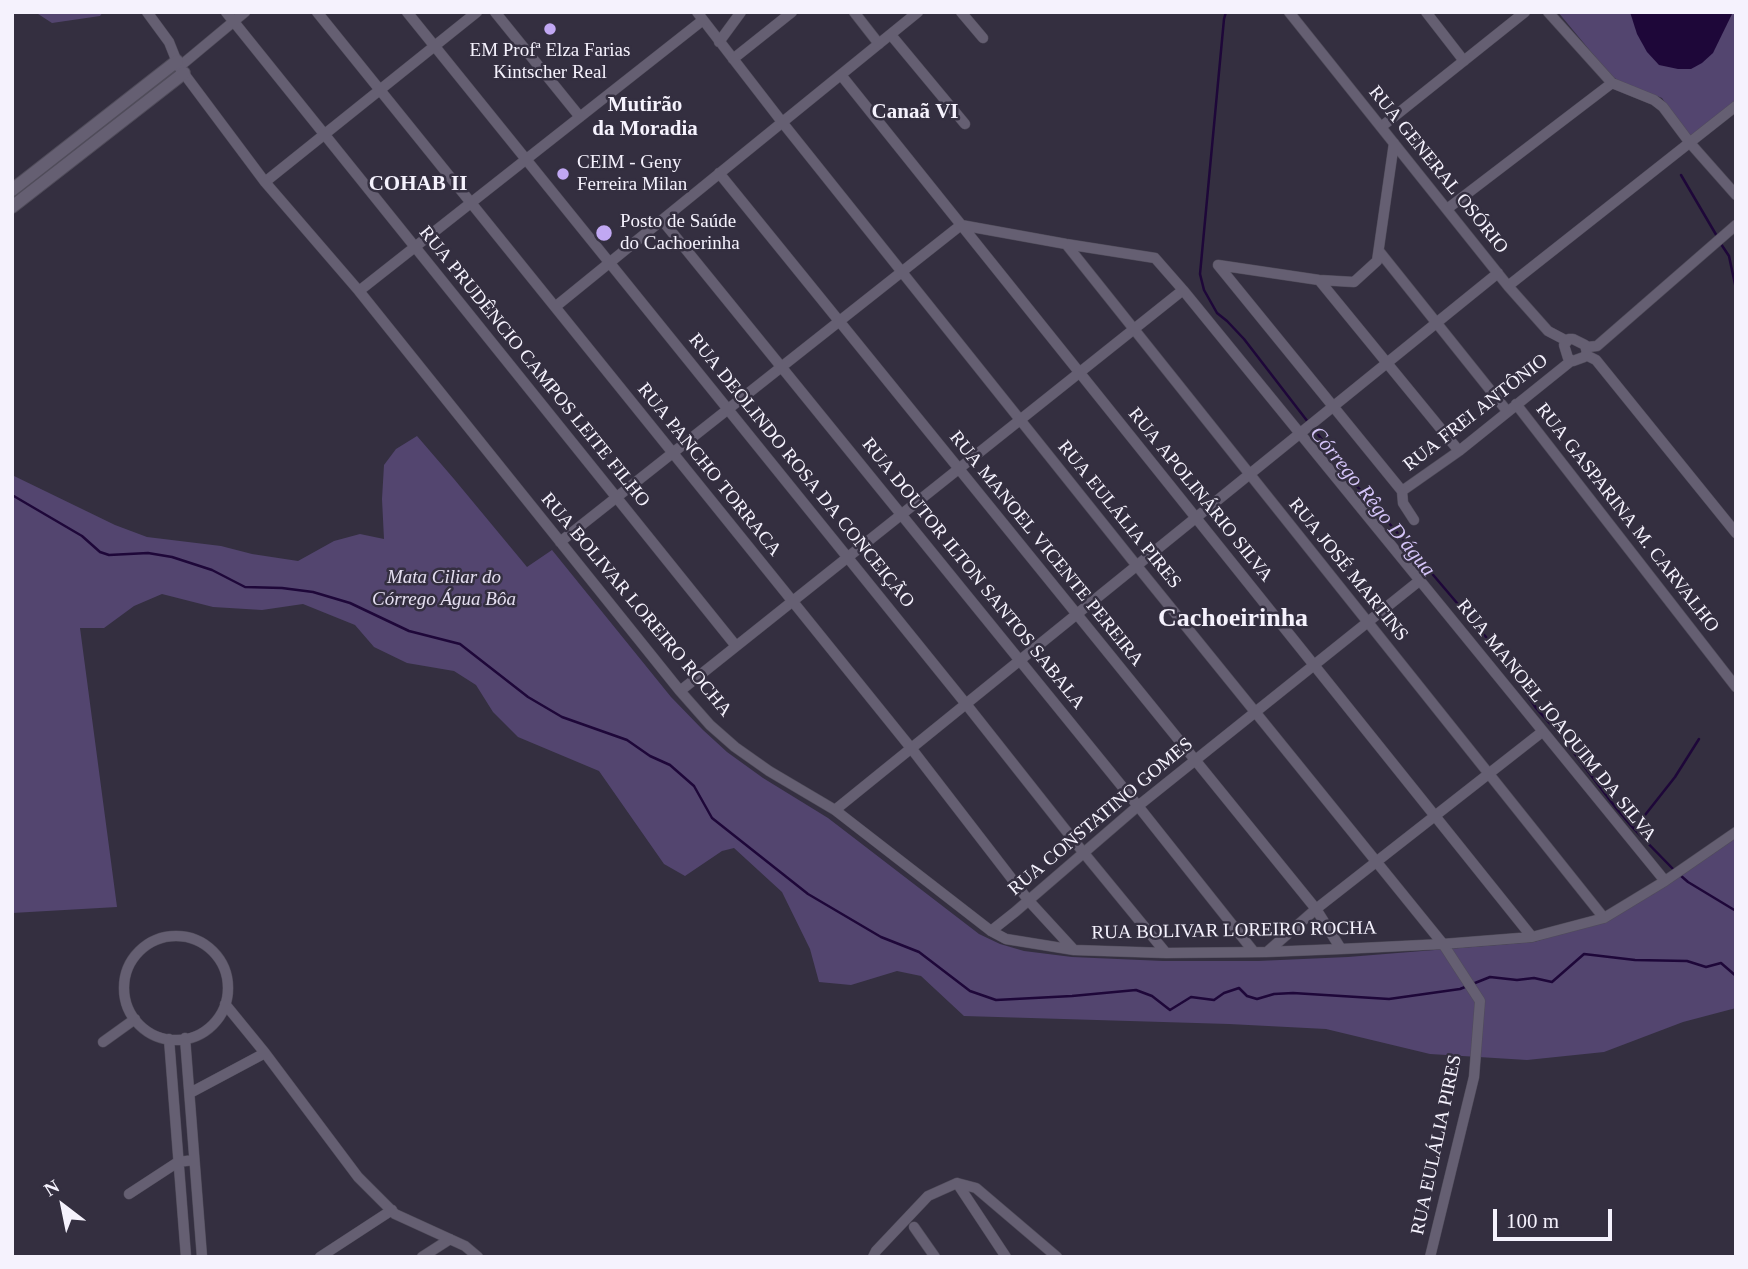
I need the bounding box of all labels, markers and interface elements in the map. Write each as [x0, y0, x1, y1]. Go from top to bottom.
marker: EM Profª Elza Farias Kintscher Real [542, 21, 558, 37]
place label: EM Profª Elza Farias Kintscher Real [470, 40, 630, 84]
street label: RUA GENERAL OSÓRIO [1363, 82, 1513, 258]
district label: Mutirão da Moradia [592, 93, 698, 143]
district label: Canaã VI [872, 100, 958, 126]
place label: CEIM - Geny Ferreira Milan [577, 152, 687, 196]
marker: CEIM - Geny Ferreira Milan [555, 166, 571, 182]
district label: COHAB II [369, 172, 467, 198]
place label: Posto de Saúde do Cachoerinha [620, 211, 740, 255]
street label: RUA PRUDÊNCIO CAMPOS LEITE FILHO [414, 222, 654, 512]
marker: Posto de Saúde do Cachoerinha [594, 223, 614, 243]
street label: RUA DEOLINDO ROSA DA CONCEIÇÃO [683, 329, 919, 613]
street label: RUA FREI ANTÔNIO [1399, 349, 1553, 477]
street label: RUA PANCHO TORRACA [632, 379, 786, 561]
street label: RUA GASPARINA M. CARVALHO [1530, 399, 1724, 637]
street label: RUA APOLINÁRIO SILVA [1123, 403, 1277, 587]
water label: Córrego Rêgo D'água [1304, 422, 1440, 582]
street label: RUA MANOEL VICENTE PEREIRA [944, 427, 1148, 671]
street label: RUA DOUTOR ILTON SANTOS SABALA [856, 434, 1090, 714]
street label: RUA EULÁLIA PIRES [1052, 436, 1186, 594]
street label: RUA BOLIVAR LOREIRO ROCHA [536, 488, 736, 722]
street label: RUA JOSÉ MARTINS [1283, 494, 1413, 646]
park label: Mata Ciliar do Córrego Água Bôa [372, 567, 516, 611]
street label: RUA MANOEL JOAQUIM DA SILVA [1451, 595, 1661, 847]
district label: Cachoeirinha [1158, 603, 1308, 635]
street label: RUA CONSTATINO GOMES [1004, 733, 1198, 901]
street label: RUA BOLIVAR LOREIRO ROCHA [1091, 917, 1377, 945]
street label: RUA EULÁLIA PIRES [1407, 1053, 1467, 1237]
north arrow [28, 1171, 98, 1241]
text: N [40, 1175, 63, 1200]
scale bar [1496, 1196, 1615, 1240]
text: 100 m [1506, 1209, 1559, 1233]

